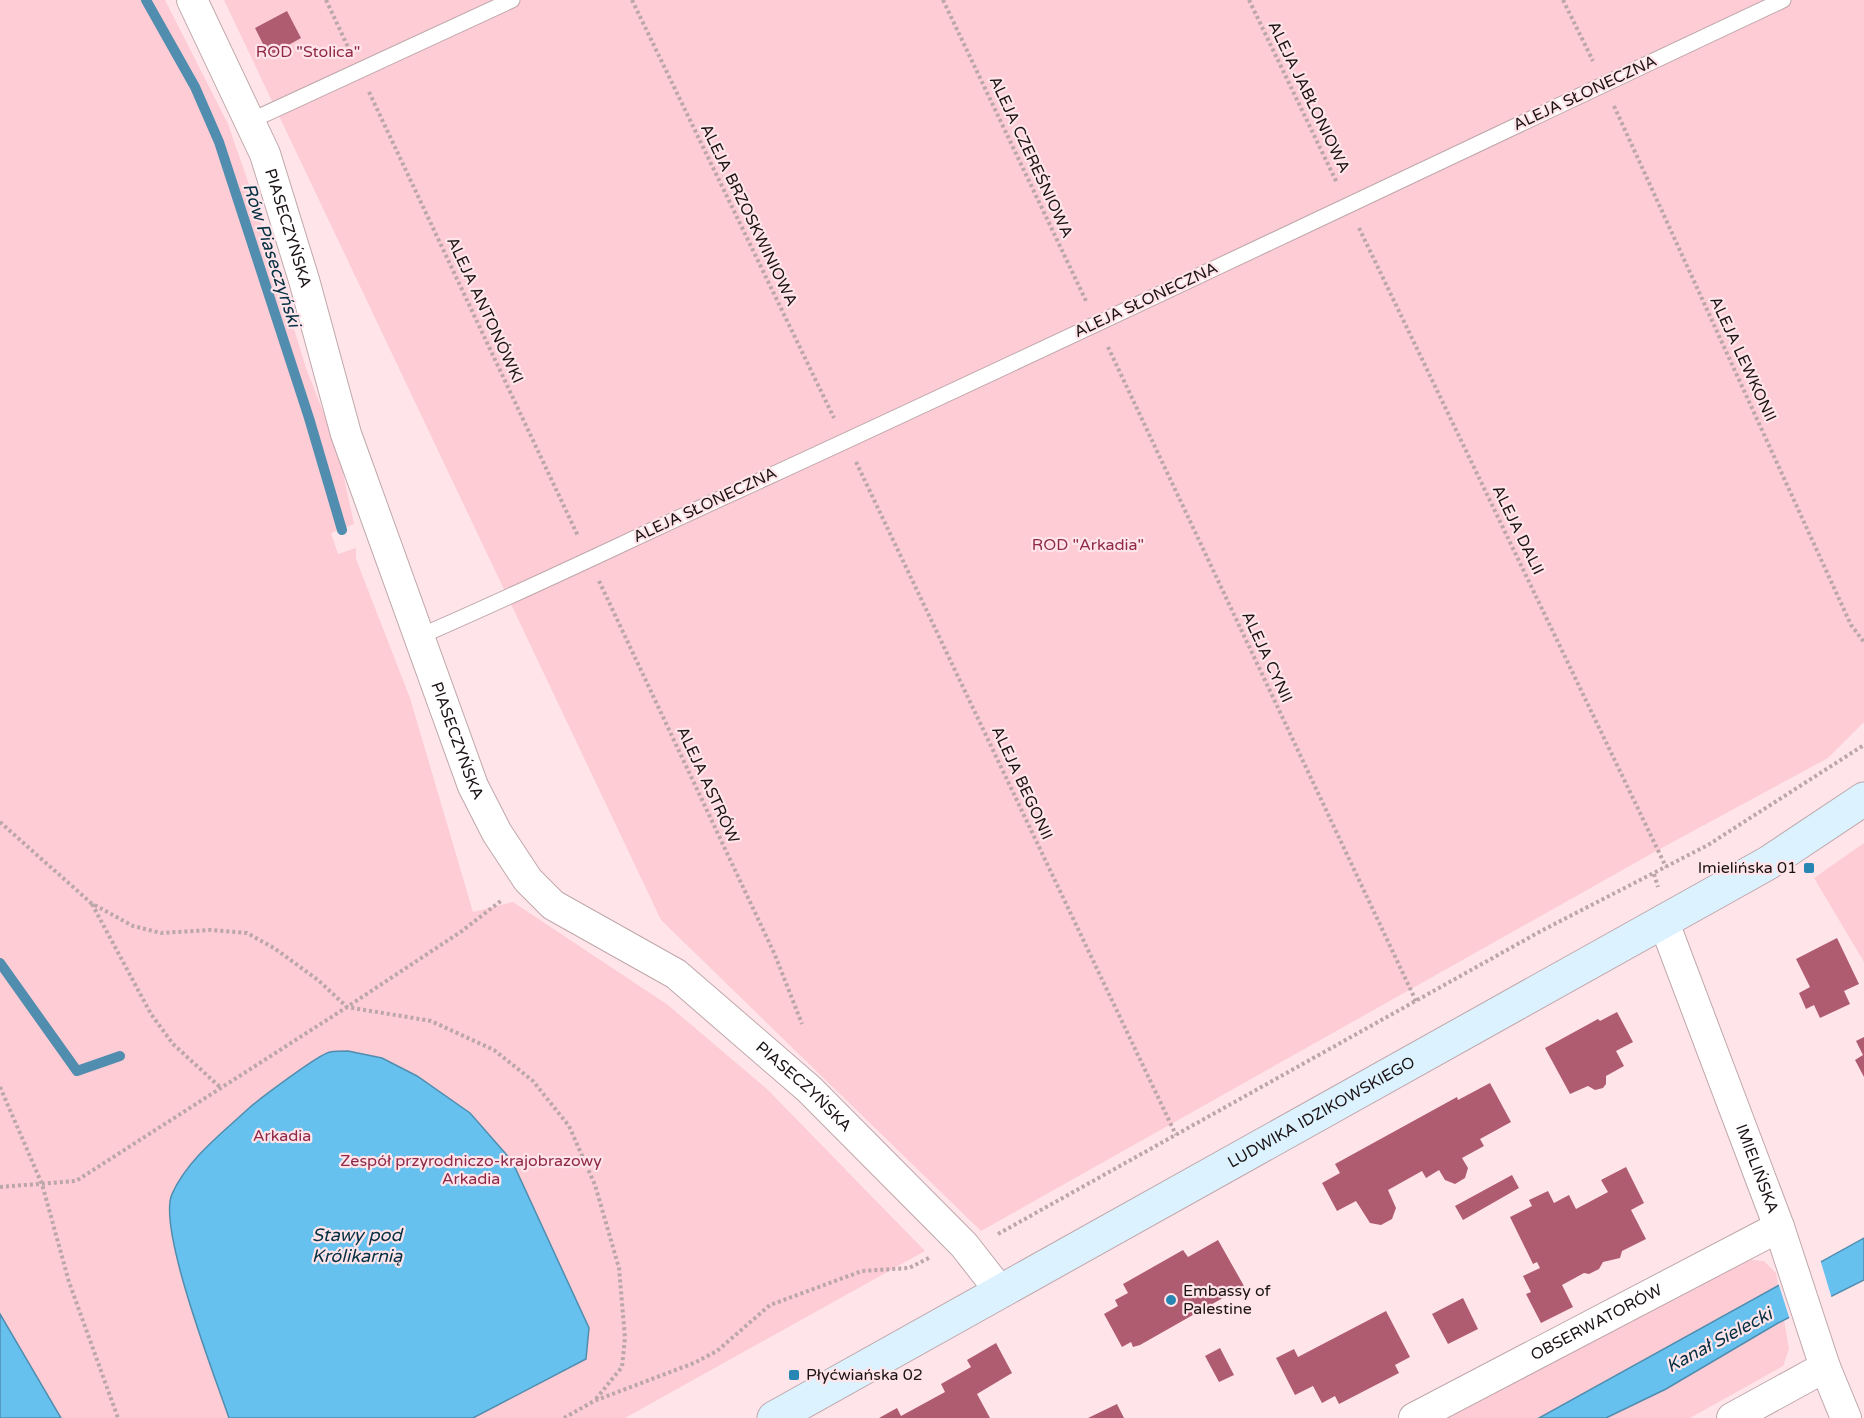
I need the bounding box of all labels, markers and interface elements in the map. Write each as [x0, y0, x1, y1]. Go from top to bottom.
street label: ALEJA JABŁONIOWA [1264, 18, 1354, 176]
park label: ROD "Stolica" [256, 42, 360, 62]
street label: ALEJA SŁONECZNA [1510, 51, 1660, 135]
street label: ALEJA CZEREŚNIOWA [985, 73, 1077, 241]
street label: ALEJA BRZOSKWINIOWA [696, 121, 802, 310]
street label: PIASECZYŃSKA [260, 166, 316, 290]
water label: Rów Piaseczyński [238, 180, 306, 332]
street label: ALEJA ANTONÓWKI [442, 234, 528, 386]
street label: ALEJA SŁONECZNA [1071, 258, 1221, 342]
street label: ALEJA LEWKONII [1705, 293, 1781, 425]
street label: ALEJA SŁONECZNA [630, 463, 780, 547]
street label: ALEJA DALII [1488, 482, 1548, 578]
park label: ROD "Arkadia" [1032, 535, 1144, 555]
street label: ALEJA CYNII [1237, 608, 1297, 706]
street label: PIASECZYŃSKA [426, 679, 488, 803]
street label: ALEJA ASTRÓW [672, 723, 744, 847]
street label: ALEJA BEGONII [987, 723, 1057, 843]
place label: Imielińska 01 [1698, 858, 1797, 878]
marker: Imielińska 01 [1802, 861, 1816, 875]
street label: PIASECZYŃSKA [751, 1037, 856, 1136]
street label: LUDWIKA IDZIKOWSKIEGO [1224, 1052, 1419, 1173]
street label: IMIELIŃSKA [1731, 1121, 1783, 1216]
park label: Arkadia [253, 1126, 311, 1146]
park label: Zespół przyrodniczo-krajobrazowy Arkadia [340, 1151, 602, 1189]
water label: Stawy pod Królikarnią [312, 1224, 405, 1267]
street label: OBSERWATORÓW [1527, 1280, 1666, 1365]
place label: Embassy of Palestine [1183, 1281, 1272, 1319]
marker: Embassy of Palestine [1164, 1293, 1178, 1307]
water label: Kanał Sielecki [1662, 1302, 1778, 1377]
place label: Płyćwiańska 02 [806, 1365, 923, 1385]
marker: Płyćwiańska 02 [787, 1368, 801, 1382]

